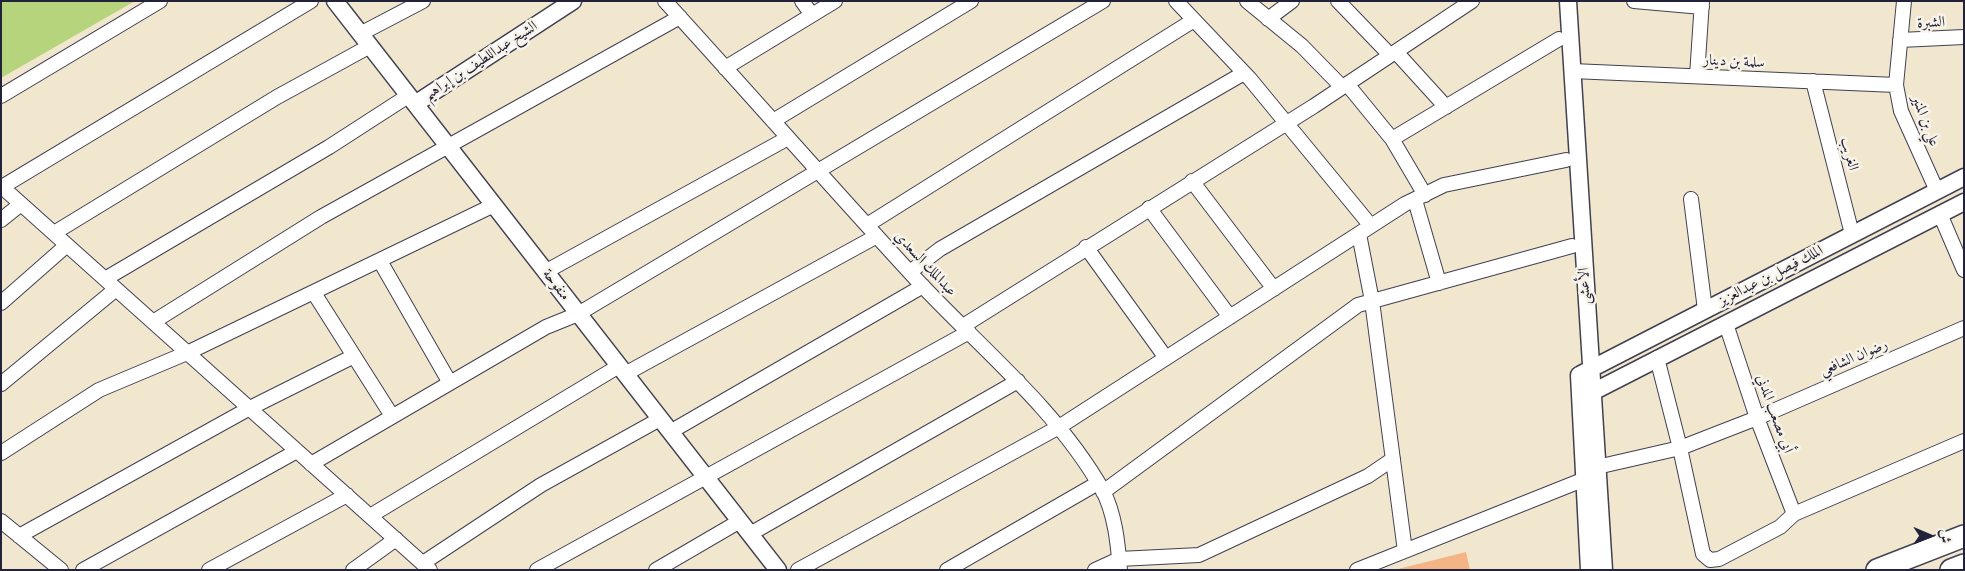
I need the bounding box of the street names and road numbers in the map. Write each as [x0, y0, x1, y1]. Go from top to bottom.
street label: الشبرة [1916, 13, 1946, 33]
street label: الشيخ عبداللطيف بن إبراهيم [421, 18, 541, 104]
street label: سلمة بن دينار [1703, 51, 1765, 73]
street label: علي بن المنير [1907, 93, 1943, 149]
street label: الغريب [1836, 135, 1862, 173]
street label: عبدالملك السعدي [890, 228, 960, 300]
street label: الملك فيصل بن عبدالعزيز [1716, 242, 1826, 310]
street label: منفوحة [538, 266, 574, 304]
street label: الأعشى [1575, 267, 1595, 305]
street label: رضوان الشافعي [1817, 336, 1891, 380]
street label: أبي مصعب المدني [1751, 372, 1797, 456]

